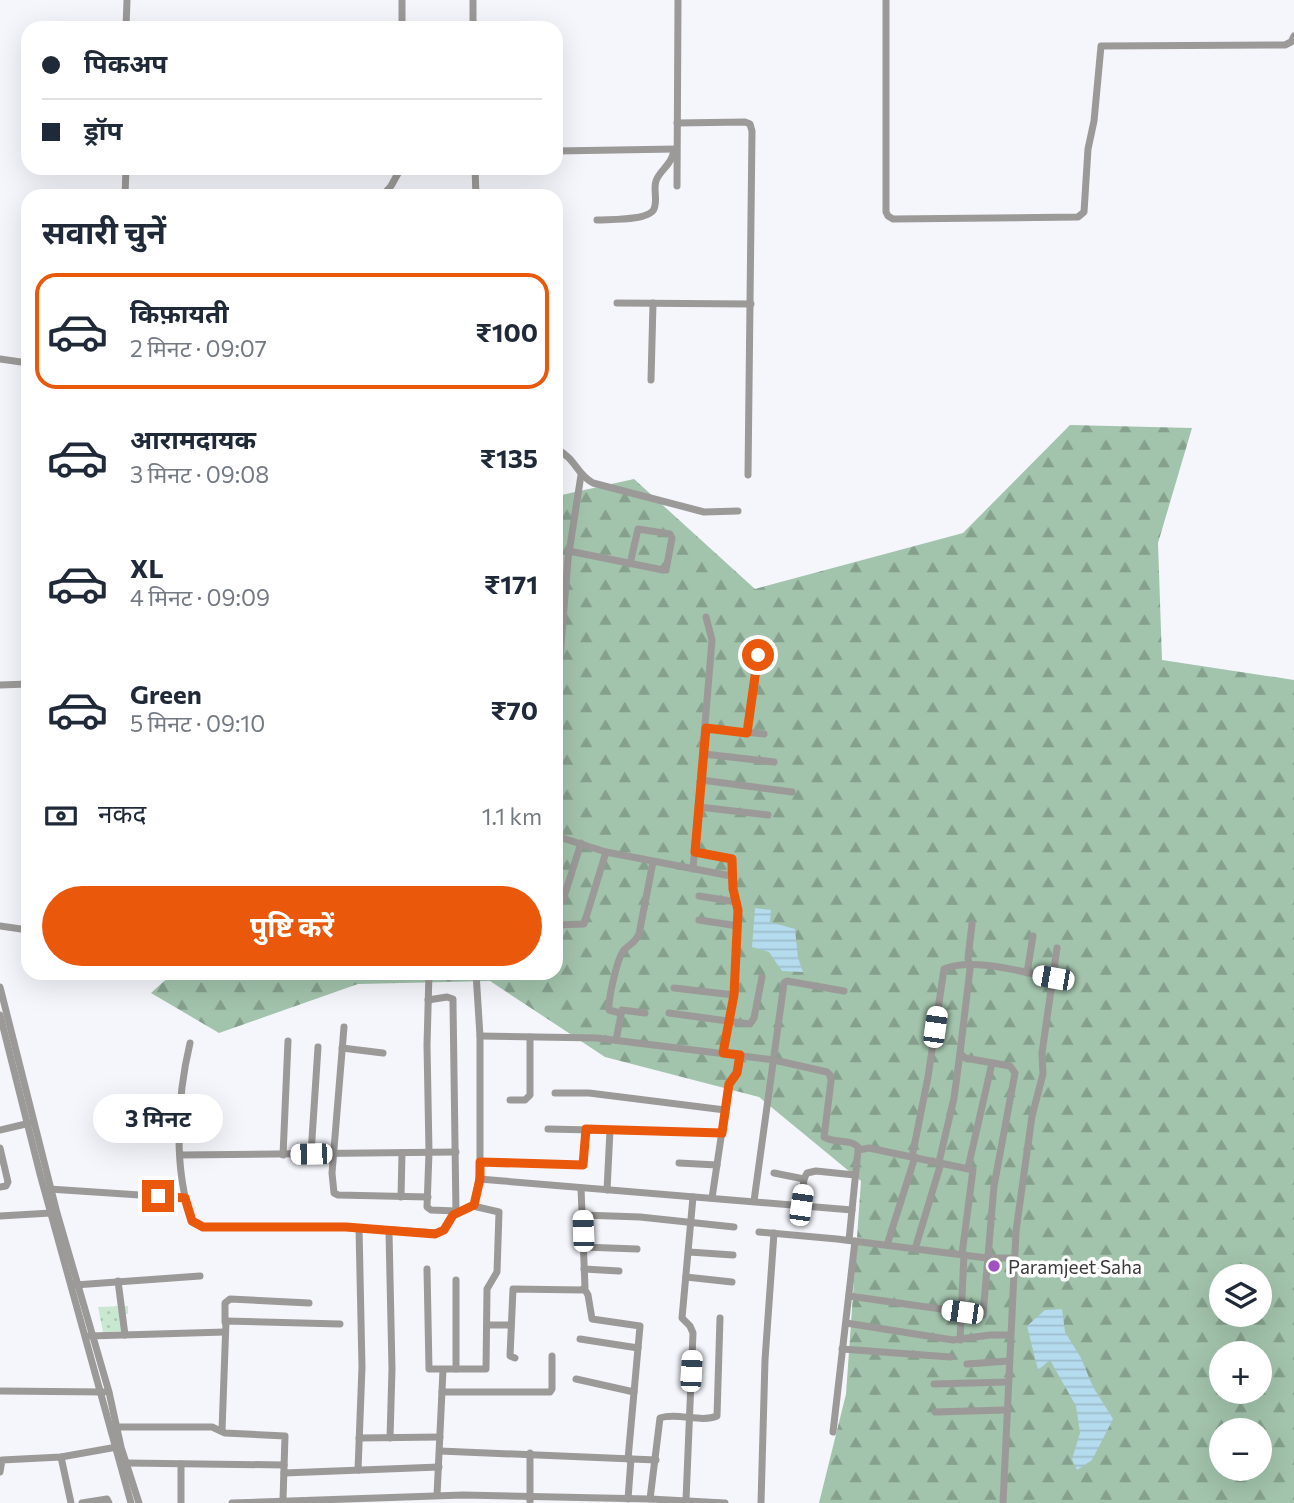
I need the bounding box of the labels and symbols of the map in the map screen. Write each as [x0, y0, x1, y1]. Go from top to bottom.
route start [742, 639, 774, 671]
car [1031, 964, 1076, 992]
car [922, 1005, 949, 1049]
callout: 3 मिनट [93, 1094, 223, 1144]
car [290, 1143, 333, 1165]
route end [142, 1180, 174, 1212]
car [788, 1183, 815, 1227]
car [572, 1210, 595, 1252]
place label: Paramjeet Saha [1008, 1255, 1142, 1278]
marker: Paramjeet Saha [986, 1258, 1002, 1274]
car [940, 1299, 985, 1325]
car [680, 1349, 703, 1393]

